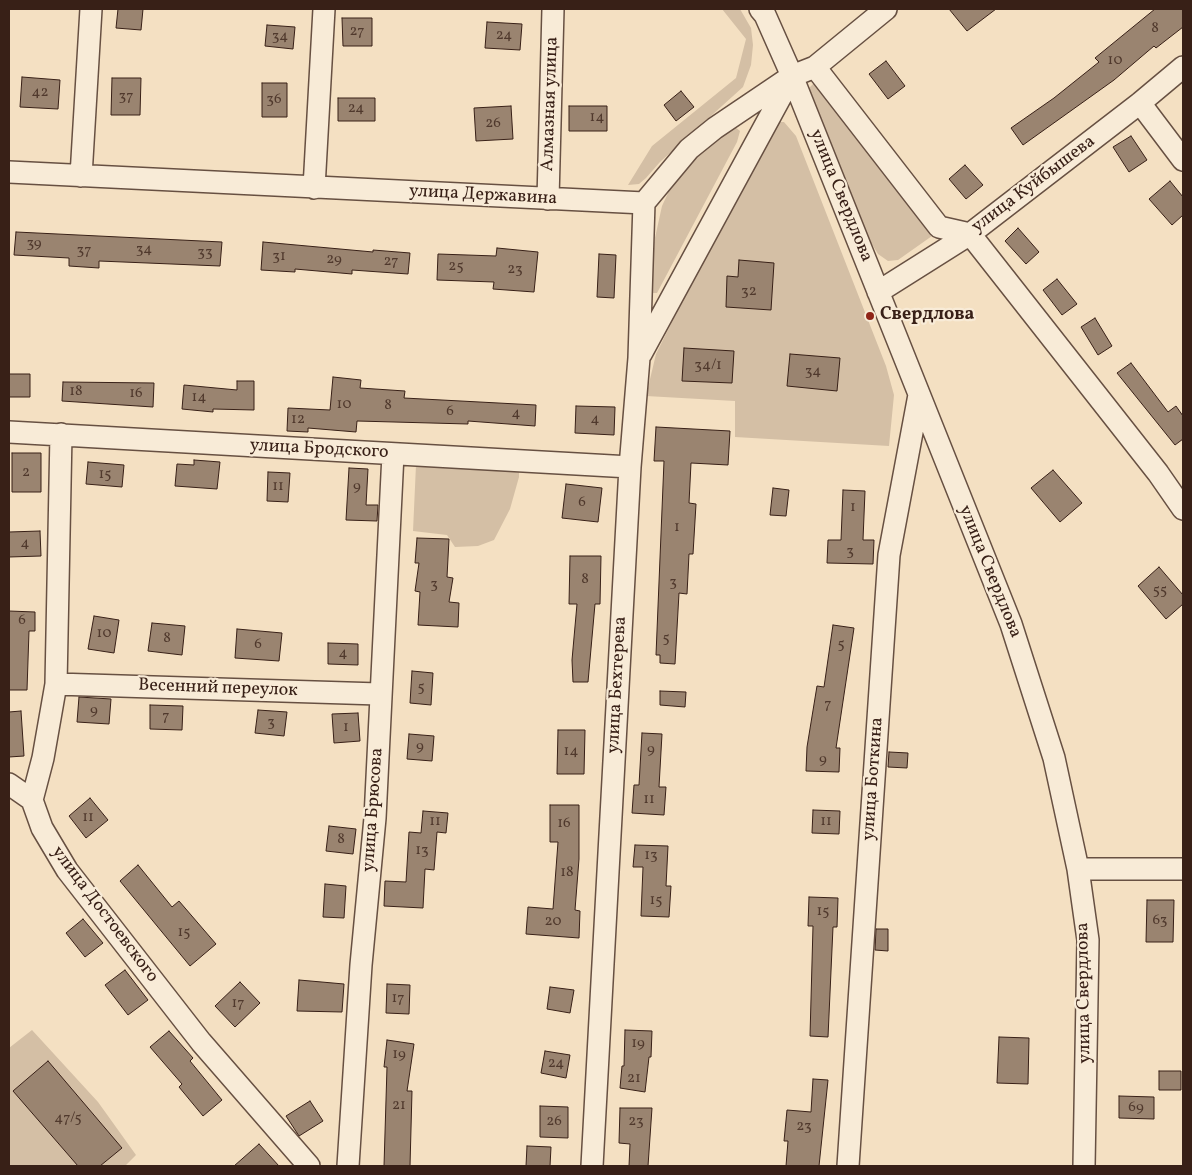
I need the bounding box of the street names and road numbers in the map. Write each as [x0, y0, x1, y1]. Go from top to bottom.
street label: Алмазная улица [538, 36, 564, 172]
street label: улица Свердлова [804, 127, 876, 265]
street label: улица Куйбышева [968, 131, 1100, 239]
street label: улица Державина [408, 181, 558, 211]
street label: улица Бродского [249, 436, 389, 464]
street label: улица Свердлова [953, 503, 1025, 641]
street label: улица Бехтерева [604, 616, 632, 754]
street label: Весенний переулок [138, 675, 298, 703]
street label: улица Боткина [859, 717, 889, 841]
street label: улица Брюсова [359, 747, 389, 873]
street label: улица Достоевского [46, 843, 162, 987]
street label: улица Свердлова [1073, 922, 1097, 1064]

